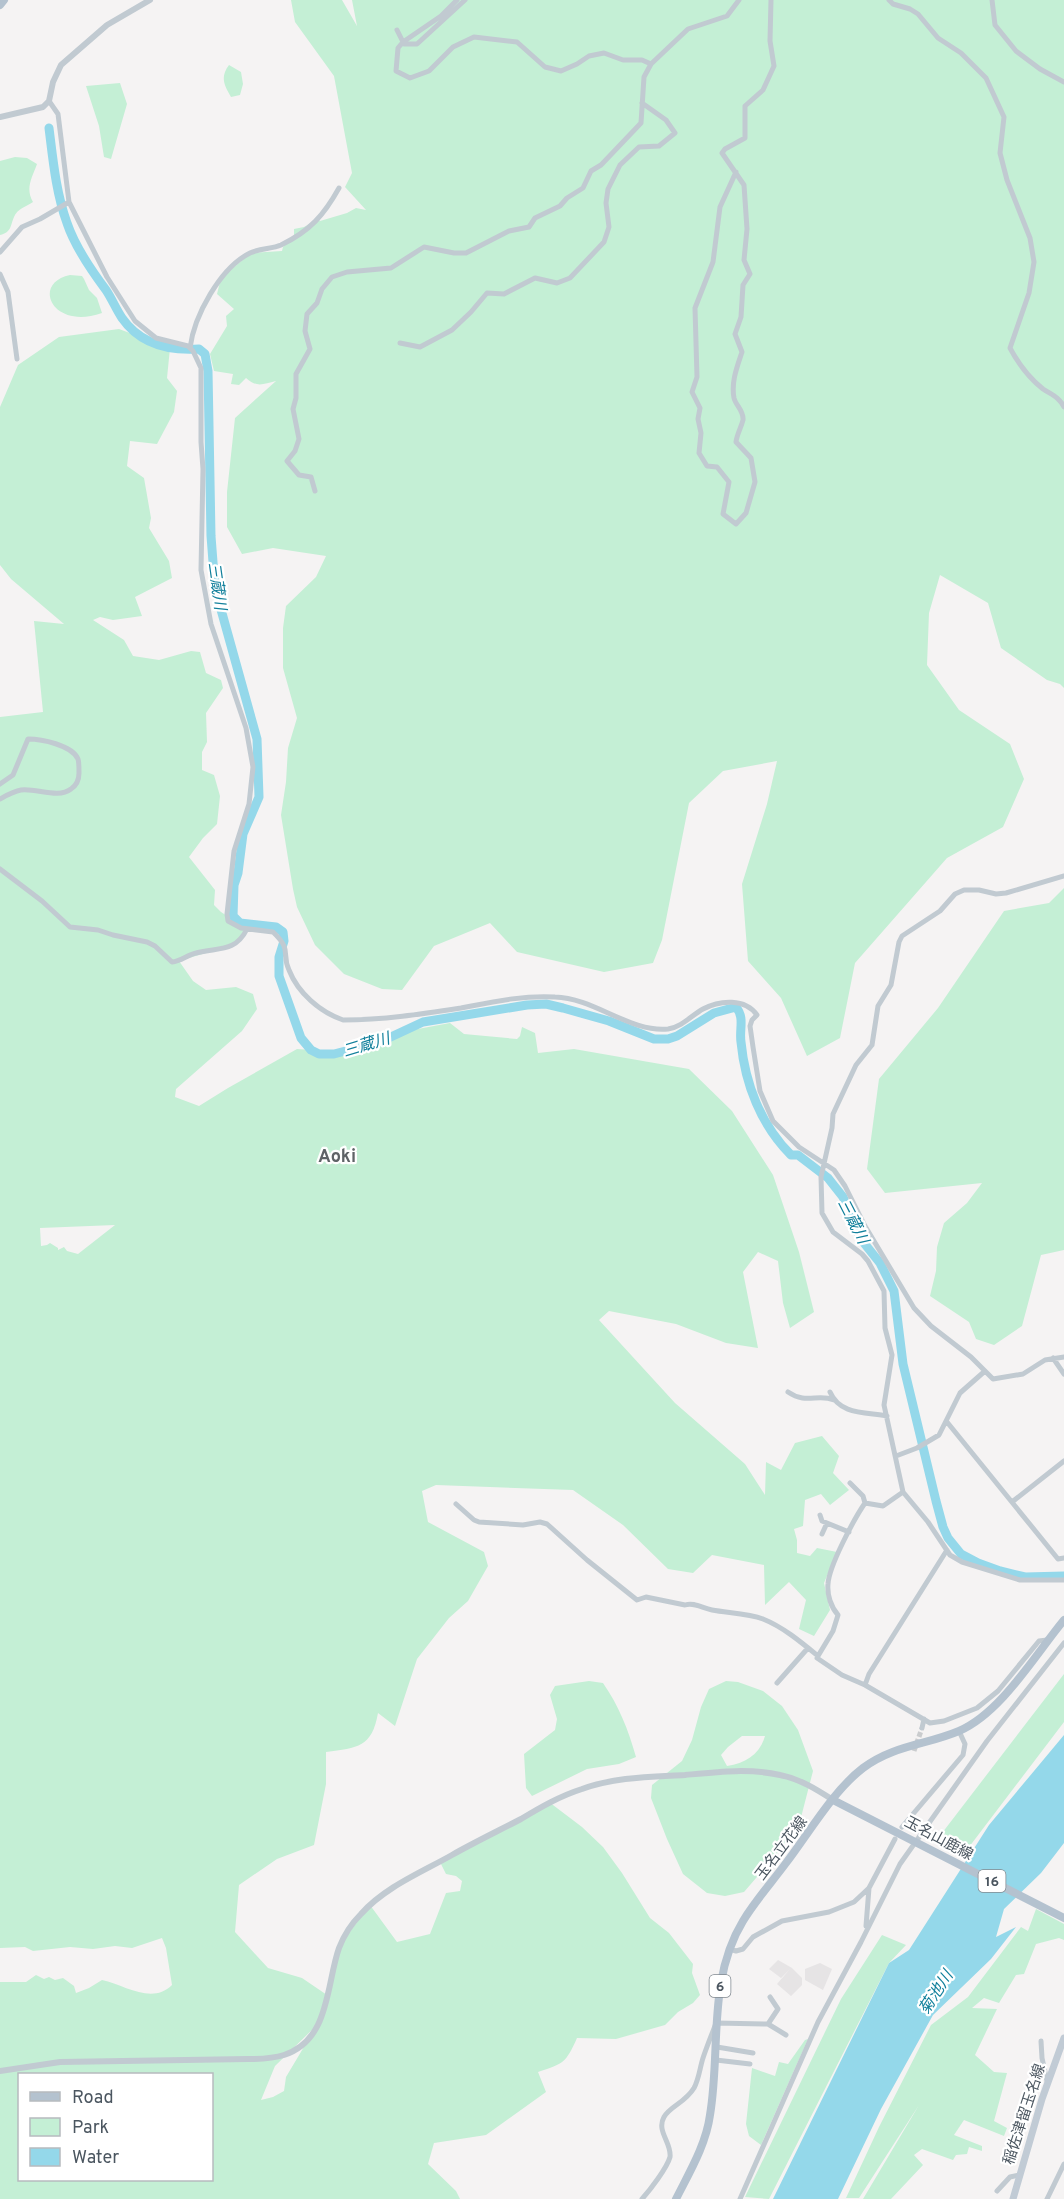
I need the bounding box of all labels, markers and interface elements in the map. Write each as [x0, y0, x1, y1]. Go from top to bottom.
water label: 三蔵川 [203, 561, 230, 613]
water label: 三蔵川 [341, 1029, 394, 1062]
district label: Aoki [318, 1146, 356, 1169]
water label: 三蔵川 [832, 1196, 873, 1250]
street label: 玉名立花線 [752, 1813, 812, 1885]
street label: 玉名山鹿線 [901, 1813, 976, 1865]
road number: 16 [978, 1870, 1006, 1892]
water label: 菊池川 [915, 1966, 959, 2019]
road number: 6 [710, 1975, 730, 1997]
street label: 稲佐津留玉名線 [1000, 2062, 1051, 2167]
legend [18, 2073, 213, 2181]
text: Road [72, 2087, 114, 2110]
text: Park [72, 2117, 109, 2140]
text: Water [72, 2147, 119, 2170]

